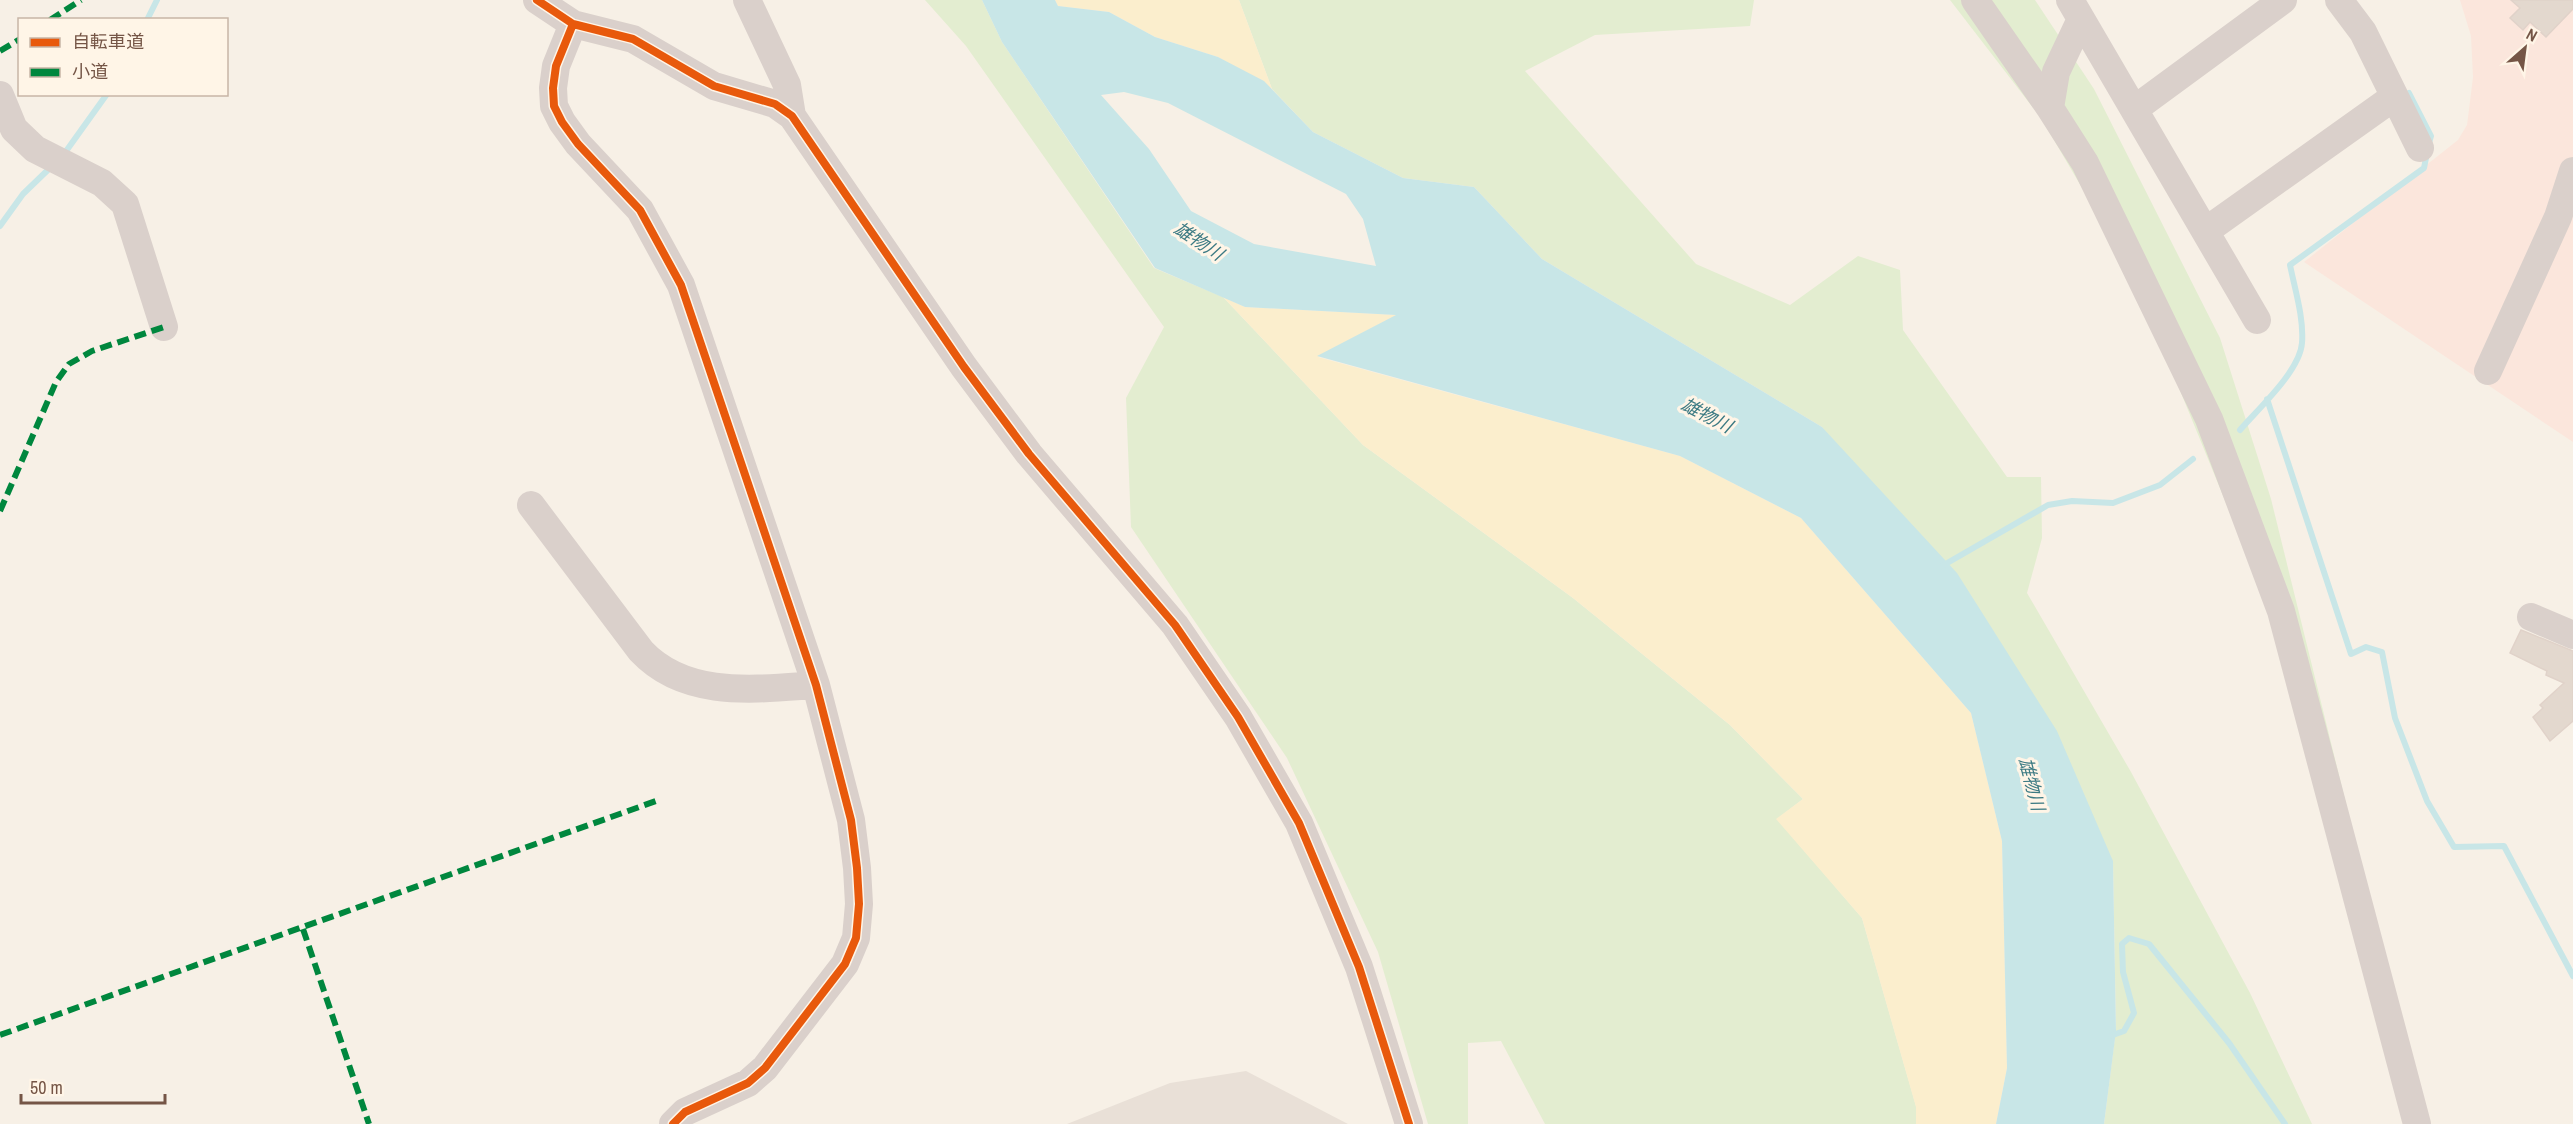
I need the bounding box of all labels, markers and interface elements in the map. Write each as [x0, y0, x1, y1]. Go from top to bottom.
legend [18, 18, 228, 96]
north arrow [2495, 18, 2555, 78]
text: N [2523, 23, 2541, 47]
text: 自転車道 [72, 29, 144, 54]
text: 小道 [72, 59, 108, 84]
water label: 雄物川 [1170, 216, 1230, 267]
water label: 雄物川 [1677, 392, 1739, 439]
water label: 雄物川 [2013, 755, 2052, 815]
scale bar [21, 1067, 165, 1105]
text: 50 m [30, 1075, 63, 1100]

